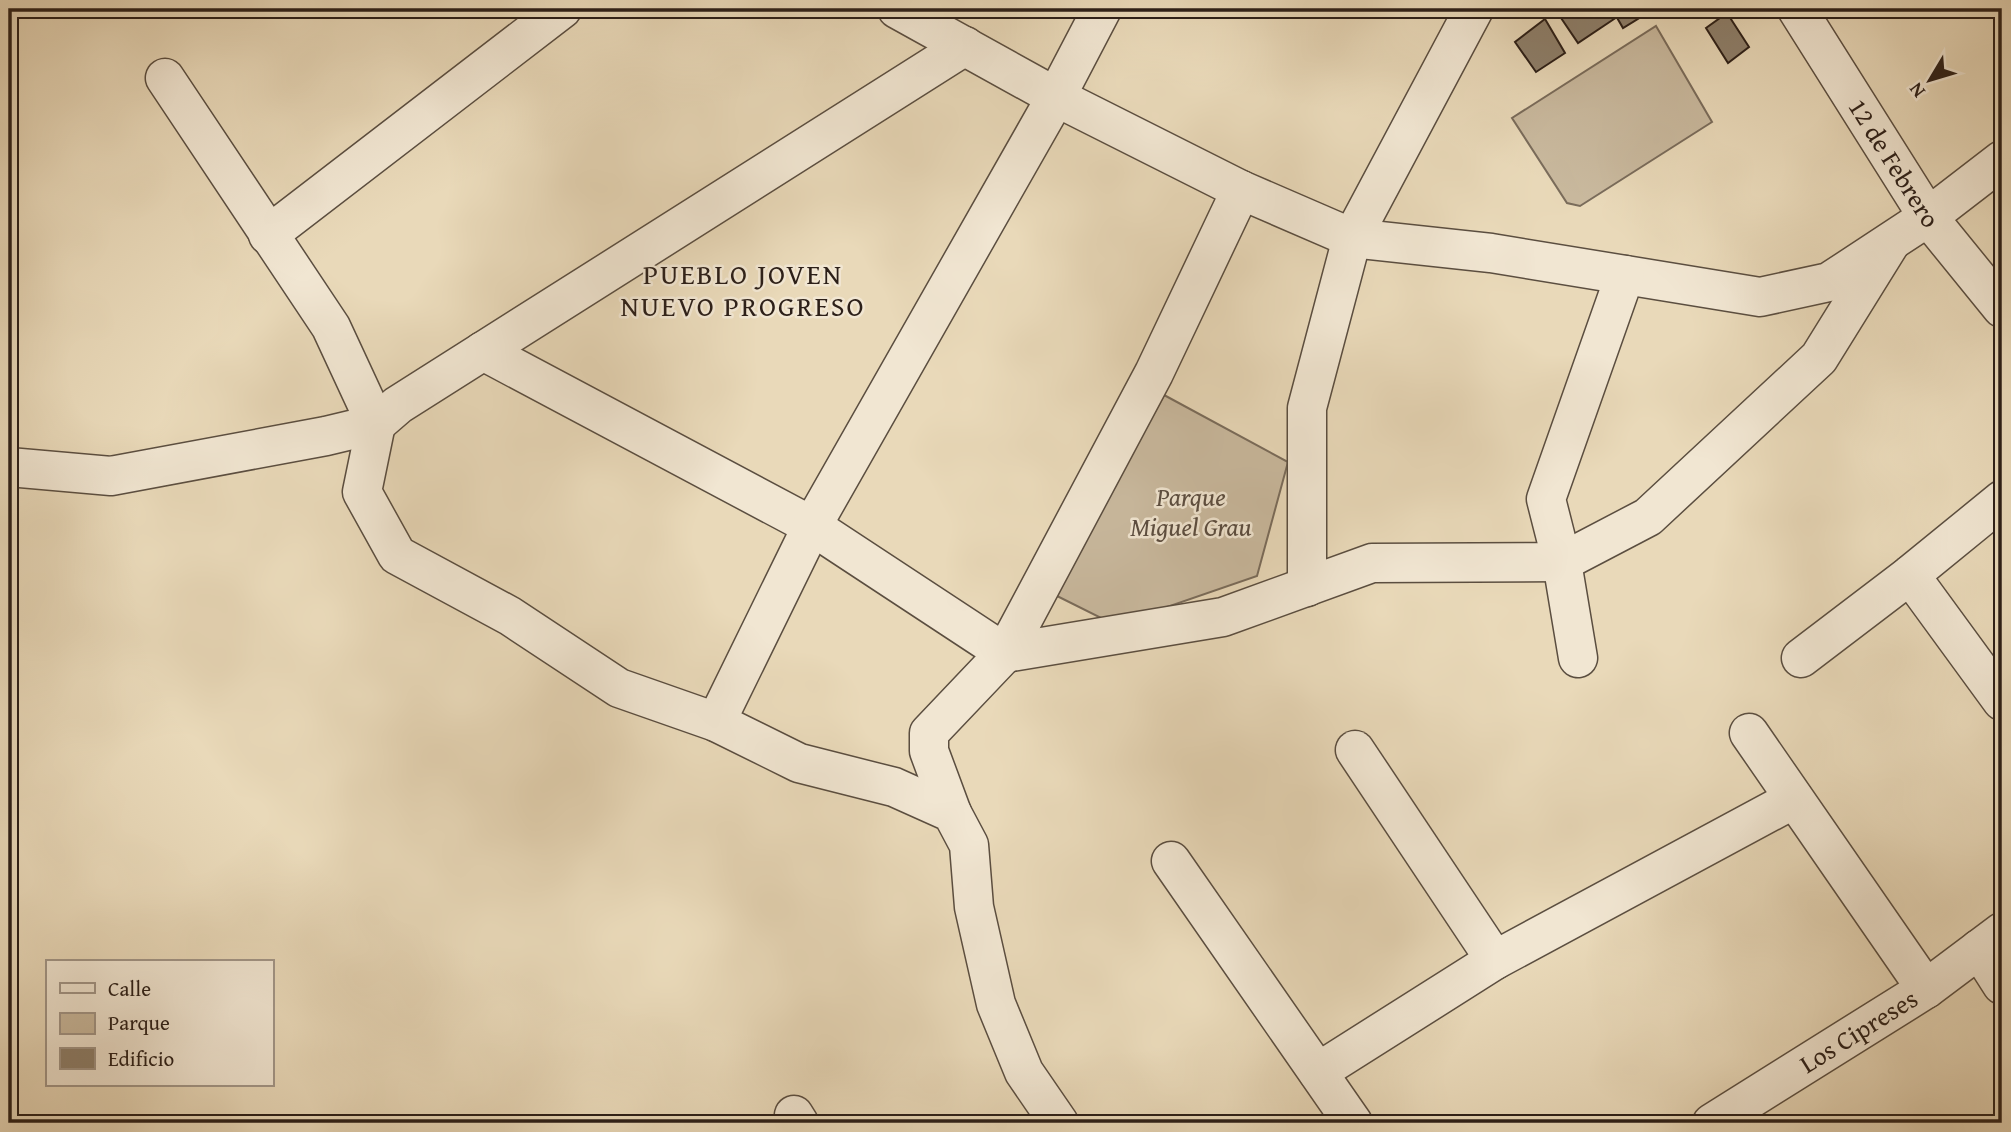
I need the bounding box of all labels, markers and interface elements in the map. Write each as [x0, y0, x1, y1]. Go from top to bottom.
north arrow [1896, 46, 1966, 116]
text: N [1901, 77, 1932, 104]
street label: 12 de Febrero [1839, 91, 1949, 236]
district label: PUEBLO JOVEN NUEVO PROGRESO [621, 253, 865, 326]
park label: Parque Miguel Grau [1130, 477, 1252, 546]
legend [46, 960, 273, 1086]
text: Calle [108, 973, 151, 1004]
street label: Los Cipreses [1792, 979, 1925, 1083]
text: Parque [108, 1007, 170, 1038]
text: Edificio [108, 1043, 174, 1074]

